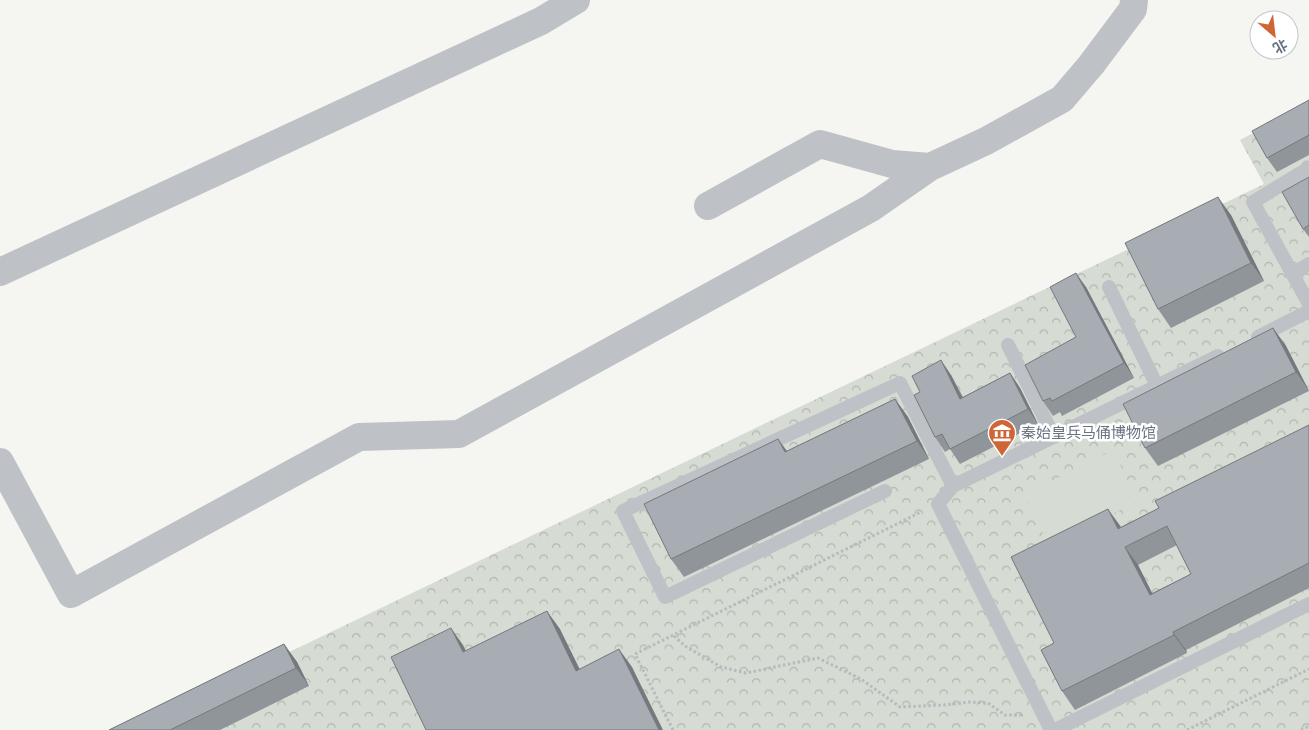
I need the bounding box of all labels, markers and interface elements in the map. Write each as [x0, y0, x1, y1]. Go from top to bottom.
north arrow [1249, 10, 1299, 60]
text: 北 [1270, 36, 1290, 57]
museum icon: 秦始皇兵马俑博物馆 [987, 418, 1017, 457]
place label: 秦始皇兵马俑博物馆 [1021, 424, 1156, 442]

